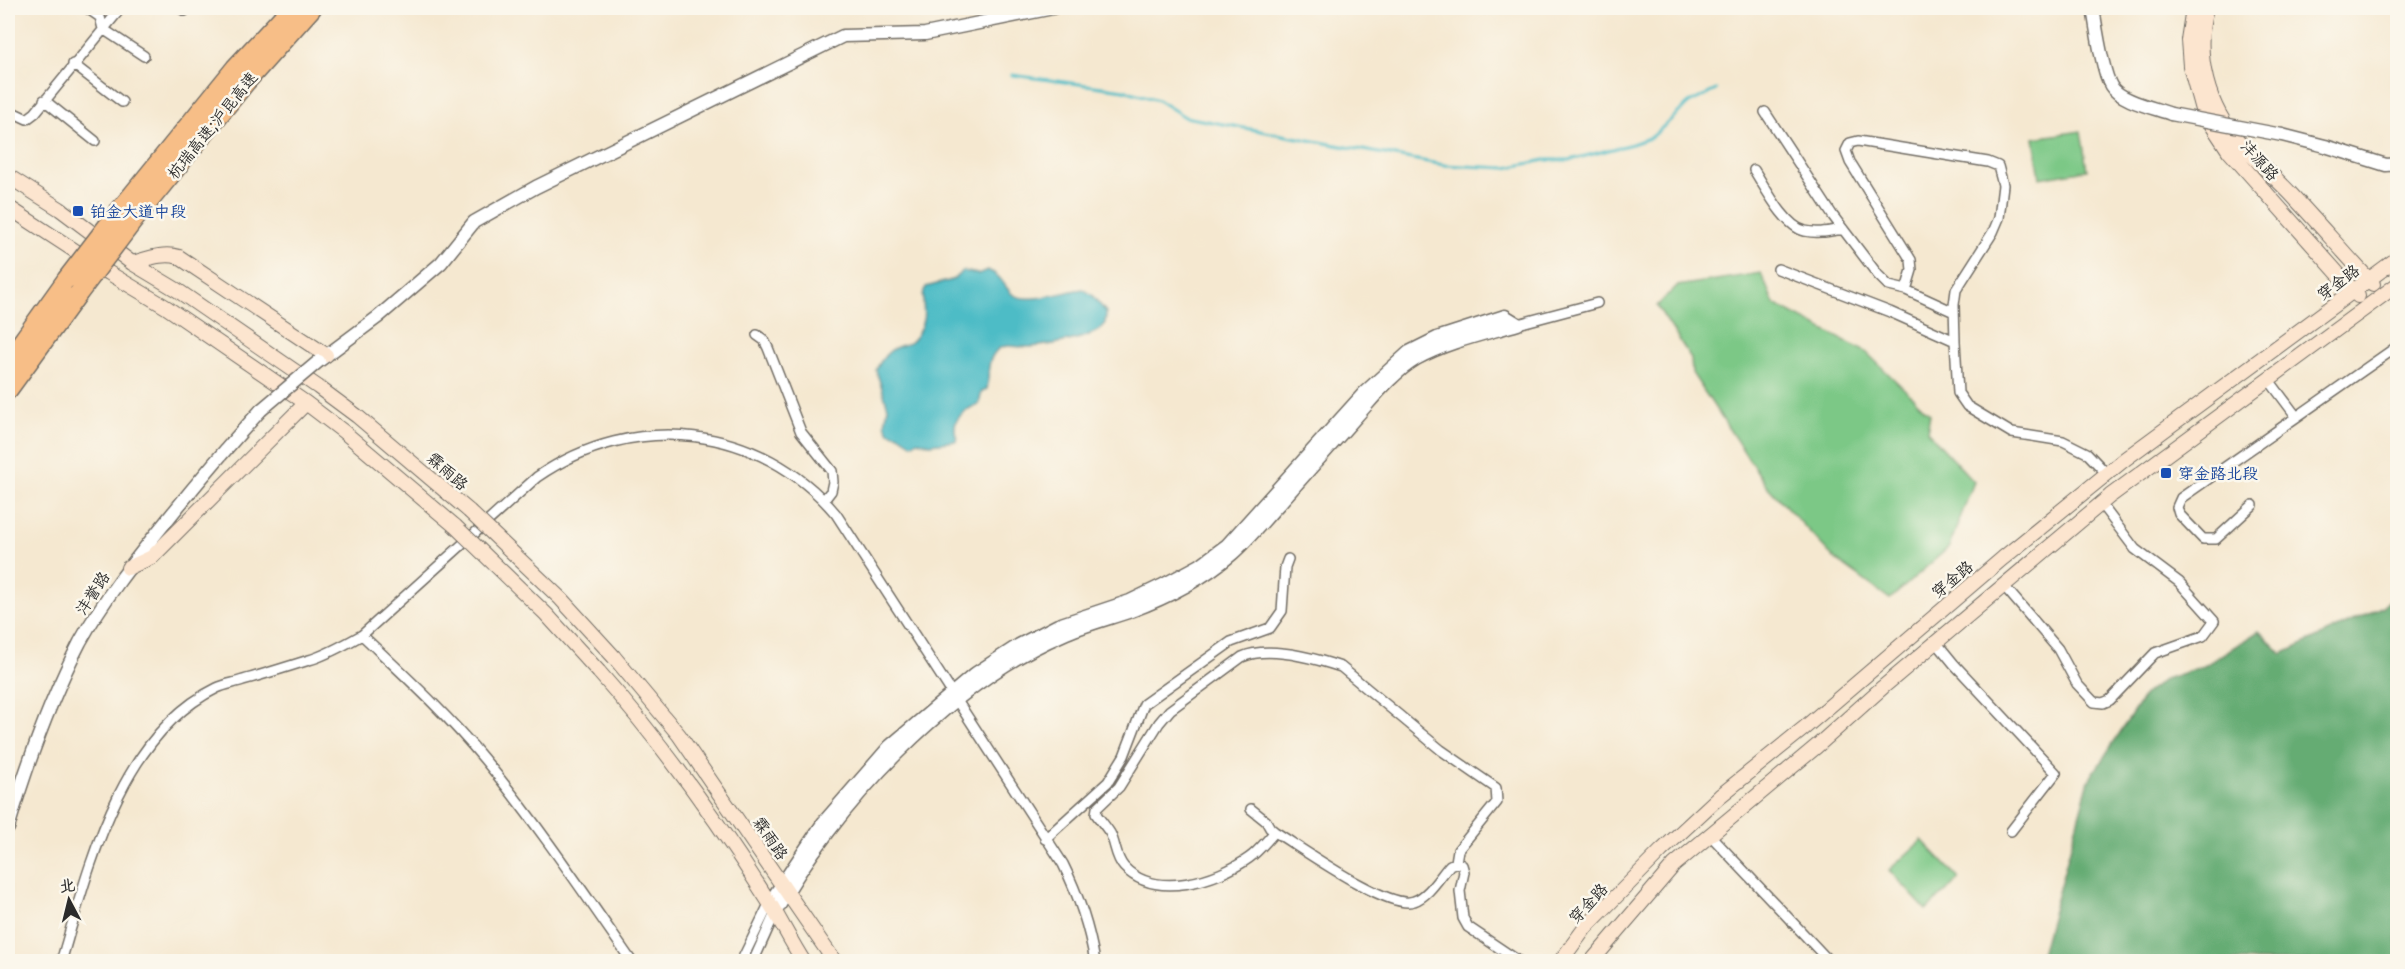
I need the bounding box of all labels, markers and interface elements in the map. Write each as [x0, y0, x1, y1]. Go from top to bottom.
street label: 杭瑞高速;沪昆高速 [160, 65, 262, 183]
street label: 沣源路 [2236, 133, 2286, 185]
place label: 铂金大道中段 [90, 198, 186, 222]
marker: 铂金大道中段 [71, 204, 85, 218]
street label: 穿金路 [2311, 257, 2364, 305]
street label: 霖雨路 [423, 445, 475, 495]
place label: 穿金路北段 [2178, 460, 2258, 484]
marker: 穿金路北段 [2159, 466, 2173, 480]
street label: 穿金路 [1925, 554, 1977, 603]
street label: 沣誉路 [68, 566, 114, 619]
street label: 霖雨路 [748, 811, 795, 864]
north arrow [39, 870, 99, 930]
text: 北 [58, 871, 76, 897]
street label: 穿金路 [1562, 877, 1612, 928]

